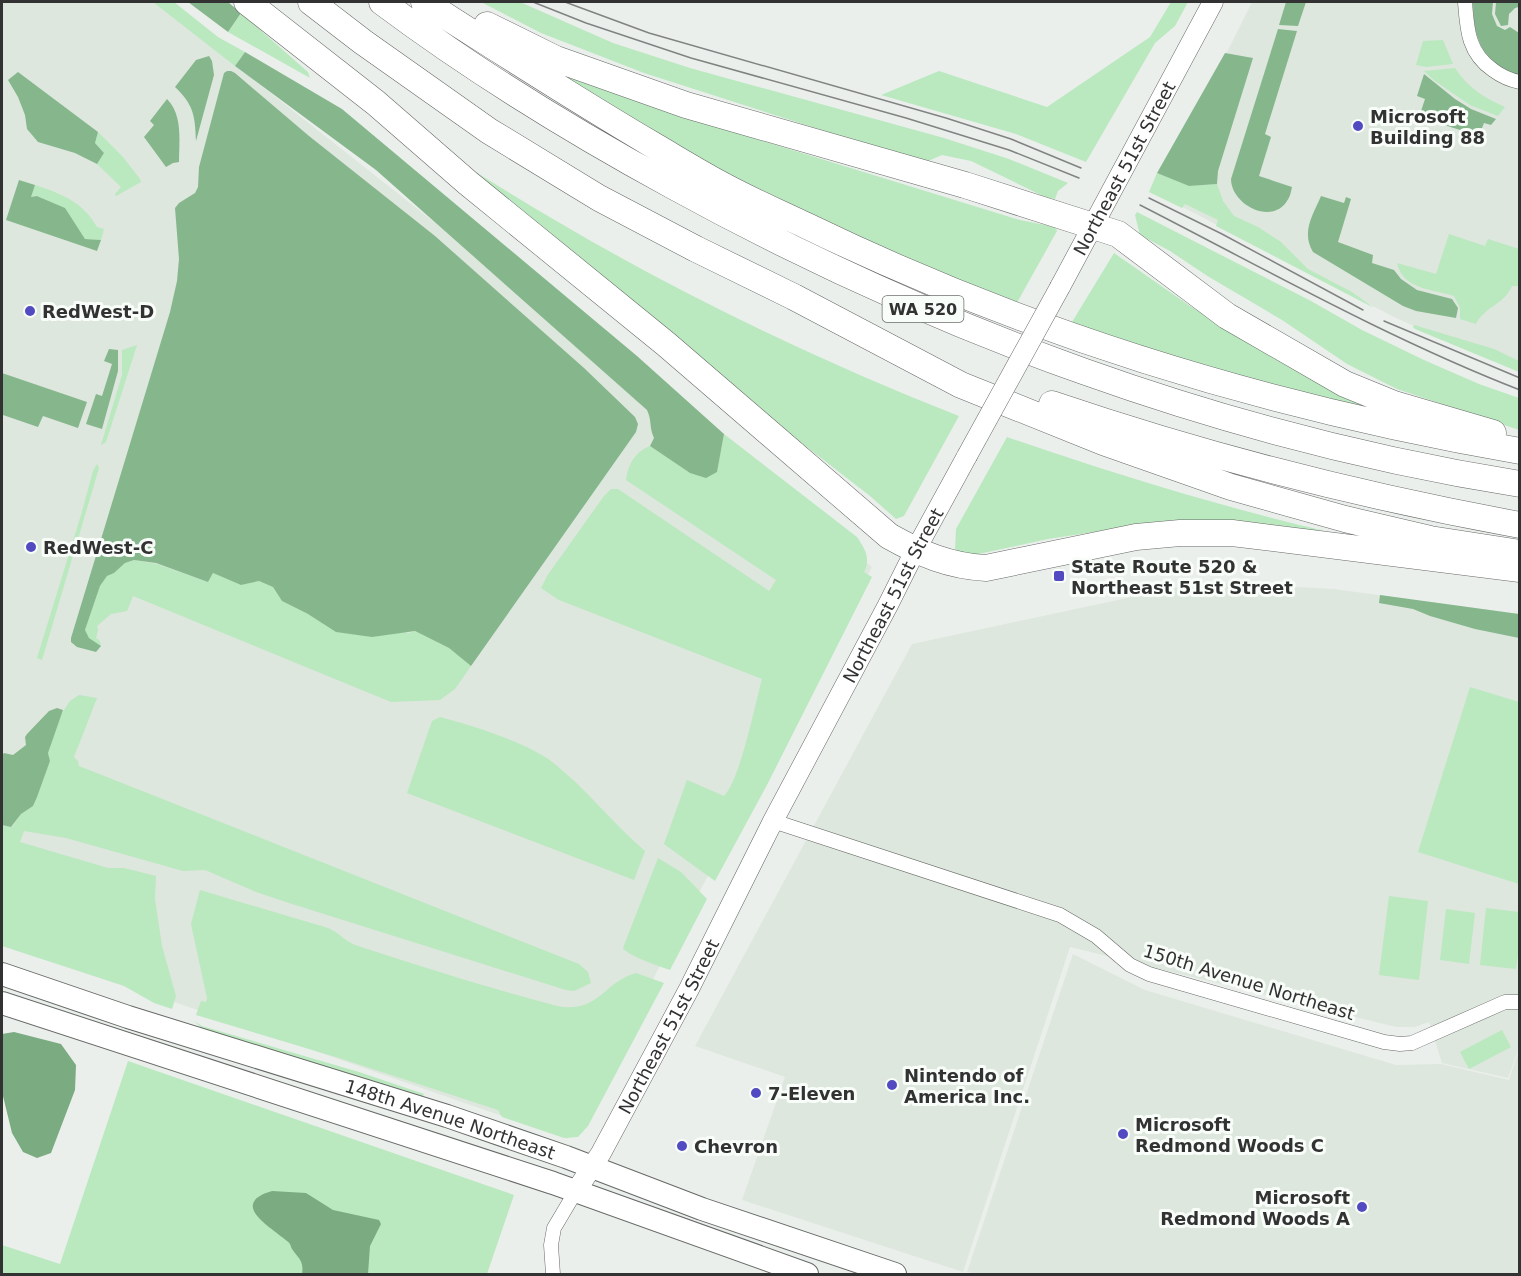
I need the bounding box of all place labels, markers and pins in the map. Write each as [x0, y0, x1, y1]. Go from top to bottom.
place label: Microsoft Building 88 [1370, 106, 1485, 148]
marker: Microsoft Building 88 [1351, 119, 1365, 133]
place label: RedWest-D [42, 301, 154, 322]
marker: RedWest-D [23, 304, 37, 318]
place label: RedWest-C [43, 537, 153, 558]
marker: RedWest-C [24, 540, 38, 554]
place label: State Route 520 & Northeast 51st Street [1071, 556, 1293, 598]
marker: State Route 520 & Northeast 51st Street [1052, 569, 1066, 583]
place label: Nintendo of America Inc. [904, 1065, 1030, 1107]
marker: Nintendo of America Inc. [885, 1078, 899, 1092]
place label: 7-Eleven [768, 1083, 855, 1104]
marker: 7-Eleven [749, 1086, 763, 1100]
place label: Microsoft Redmond Woods C [1135, 1114, 1324, 1156]
marker: Microsoft Redmond Woods C [1116, 1127, 1130, 1141]
place label: Chevron [694, 1136, 778, 1157]
marker: Chevron [675, 1139, 689, 1153]
place label: Microsoft Redmond Woods A [1160, 1187, 1350, 1229]
marker: Microsoft Redmond Woods A [1355, 1200, 1369, 1214]

